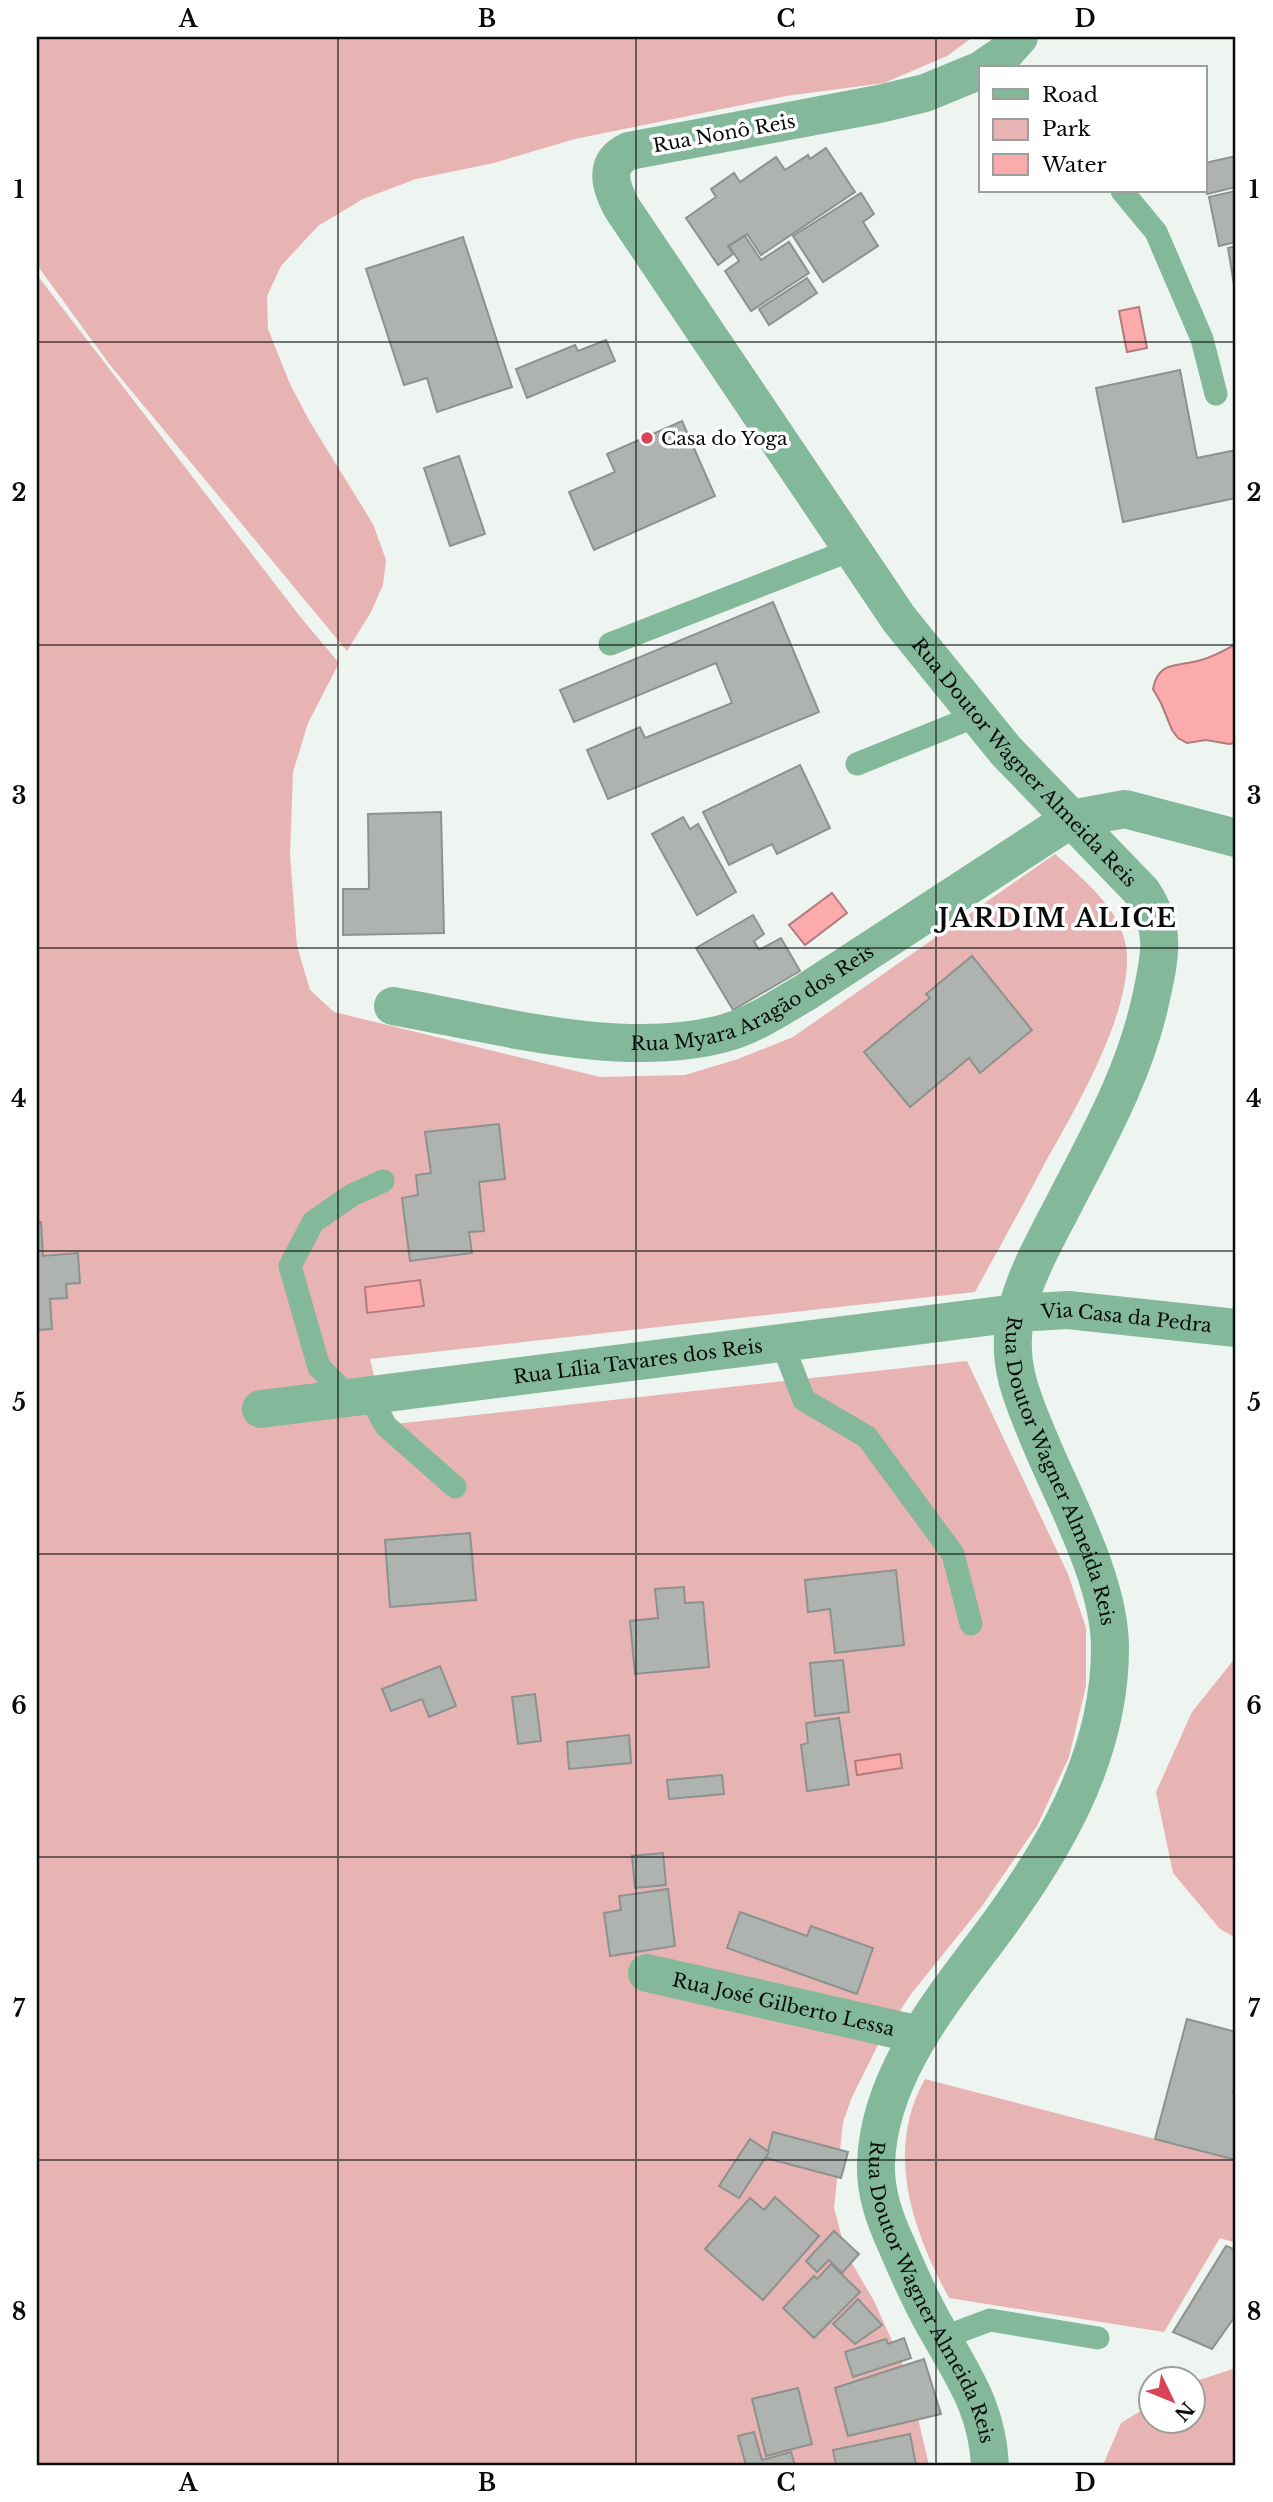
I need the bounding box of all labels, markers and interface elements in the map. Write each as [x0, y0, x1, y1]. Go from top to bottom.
text: A [178, 5, 199, 33]
text: B [478, 5, 496, 33]
text: C [777, 5, 795, 33]
text: D [1074, 5, 1096, 33]
legend [979, 66, 1206, 192]
text: Road [1042, 82, 1098, 108]
street label: Rua Nonô Reis [651, 110, 797, 157]
text: Park [1042, 116, 1091, 142]
text: Water [1041, 152, 1106, 178]
text: 1 [14, 176, 24, 204]
text: 1 [1249, 176, 1259, 204]
place label: Casa do Yoga [661, 427, 788, 450]
marker: Casa do Yoga [639, 430, 655, 446]
text: 2 [12, 479, 26, 507]
text: 2 [1247, 479, 1261, 507]
street label: Rua Doutor Wagner Almeida Reis [907, 633, 1142, 892]
text: 3 [12, 782, 26, 810]
text: 3 [1247, 782, 1261, 810]
district label: JARDIM ALICE [933, 902, 1178, 934]
street label: Rua Myara Aragão dos Reis [631, 940, 878, 1055]
text: 4 [11, 1085, 27, 1113]
text: 4 [1246, 1085, 1262, 1113]
street label: Via Casa da Pedra [1039, 1299, 1213, 1337]
street label: Rua Doutor Wagner Almeida Reis [1000, 1315, 1119, 1627]
street label: Rua Lília Tavares dos Reis [512, 1334, 764, 1389]
text: 5 [12, 1389, 26, 1417]
text: 5 [1247, 1389, 1261, 1417]
text: 6 [11, 1692, 27, 1720]
text: 6 [1246, 1692, 1262, 1720]
street label: Rua José Gilberto Lessa [670, 1968, 897, 2041]
text: 7 [13, 1995, 26, 2023]
text: 7 [1248, 1995, 1261, 2023]
street label: Rua Doutor Wagner Almeida Reis [864, 2140, 999, 2445]
text: 8 [12, 2298, 26, 2326]
text: 8 [1247, 2298, 1261, 2326]
north arrow [1136, 2366, 1206, 2436]
text: N [1169, 2397, 1199, 2426]
text: A [178, 2469, 199, 2497]
text: B [478, 2469, 496, 2497]
text: C [777, 2469, 795, 2497]
text: D [1074, 2469, 1096, 2497]

